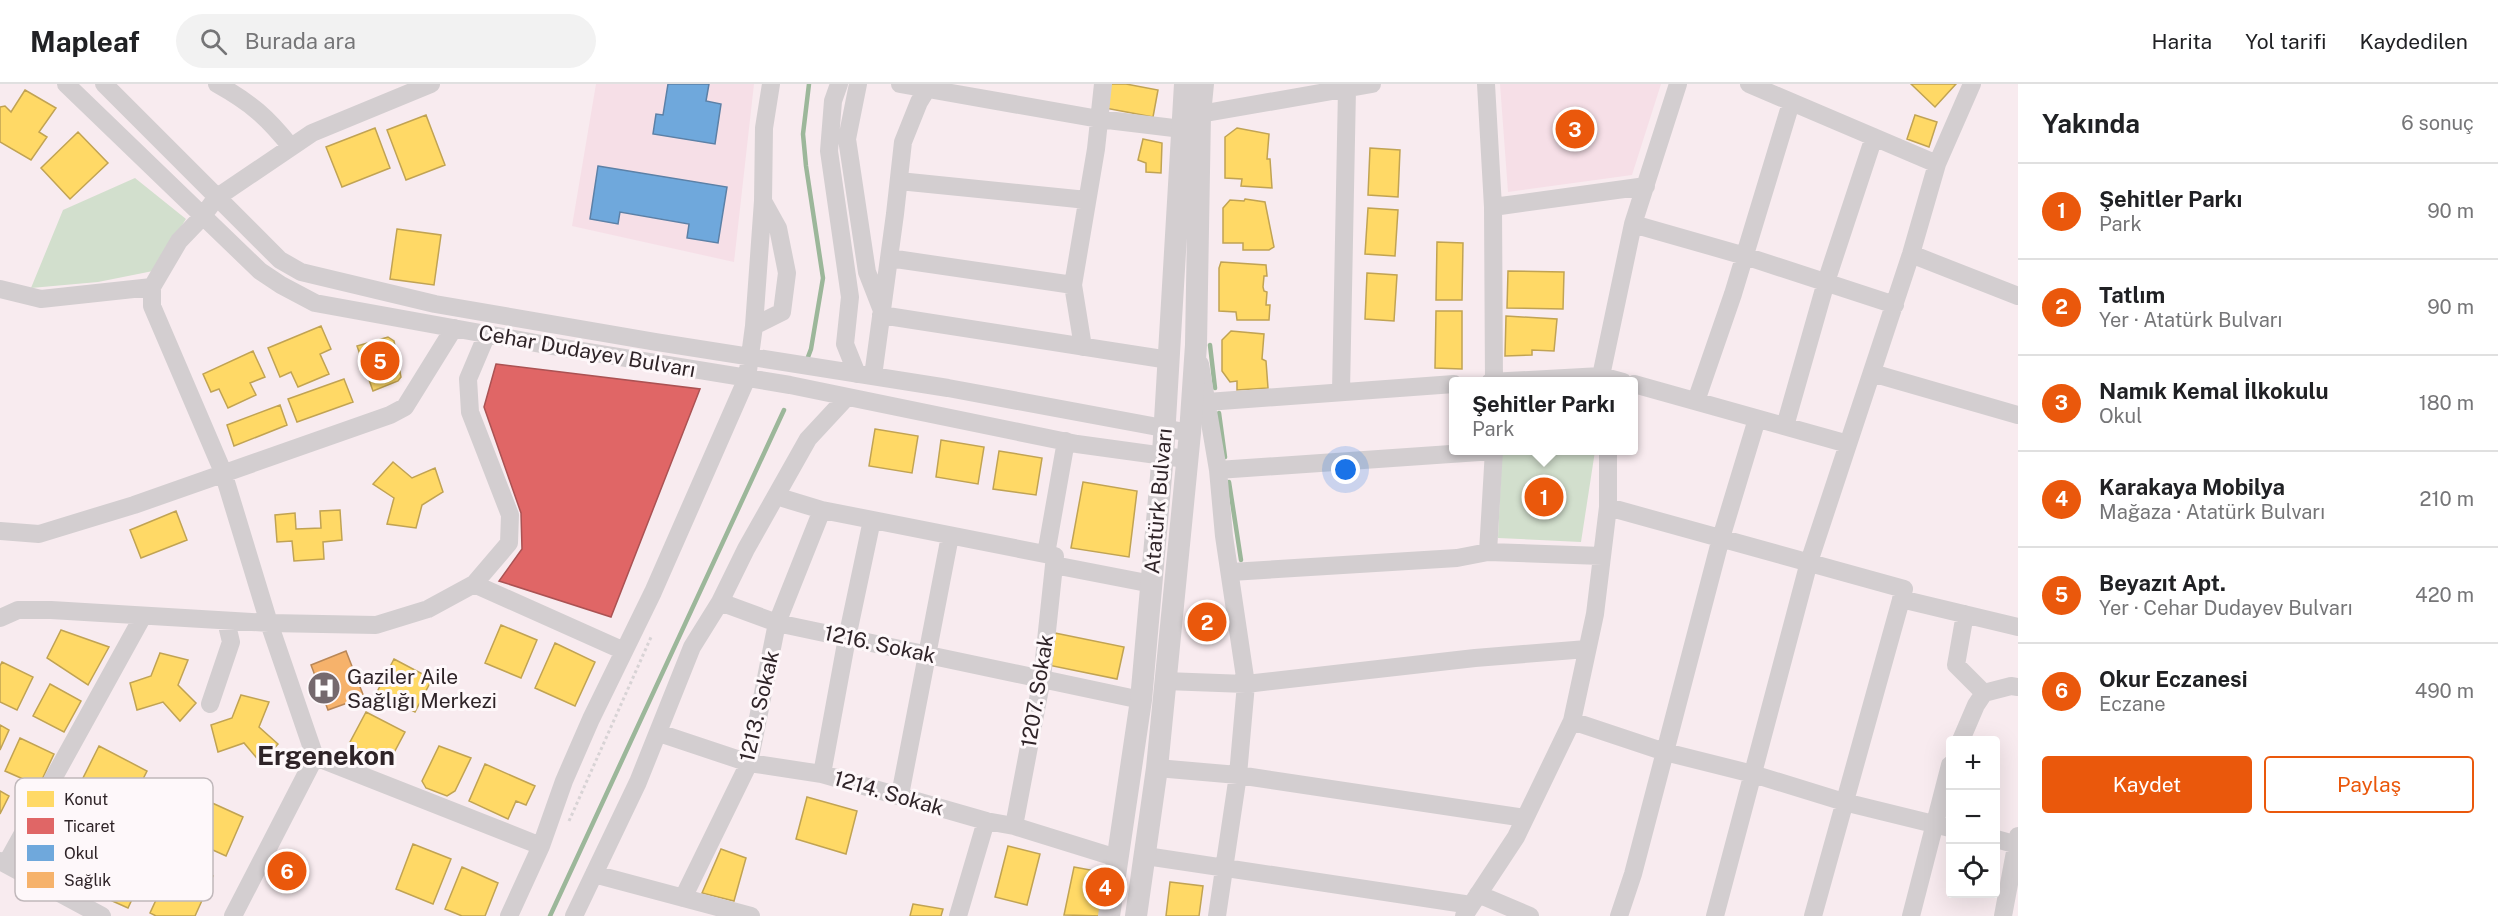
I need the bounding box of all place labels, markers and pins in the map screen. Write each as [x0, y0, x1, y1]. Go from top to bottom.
pin: 3 [1556, 106, 1594, 152]
pin: 5 [360, 338, 400, 384]
pin: 1 [1524, 474, 1564, 520]
pin: 2 [1188, 600, 1226, 644]
place label: Gaziler Aile Sağlığı Merkezi [347, 664, 497, 713]
hospital icon: Gaziler Aile Sağlığı Merkezi [306, 670, 342, 706]
pin: 6 [268, 848, 306, 894]
pin: 4 [1086, 864, 1124, 910]

